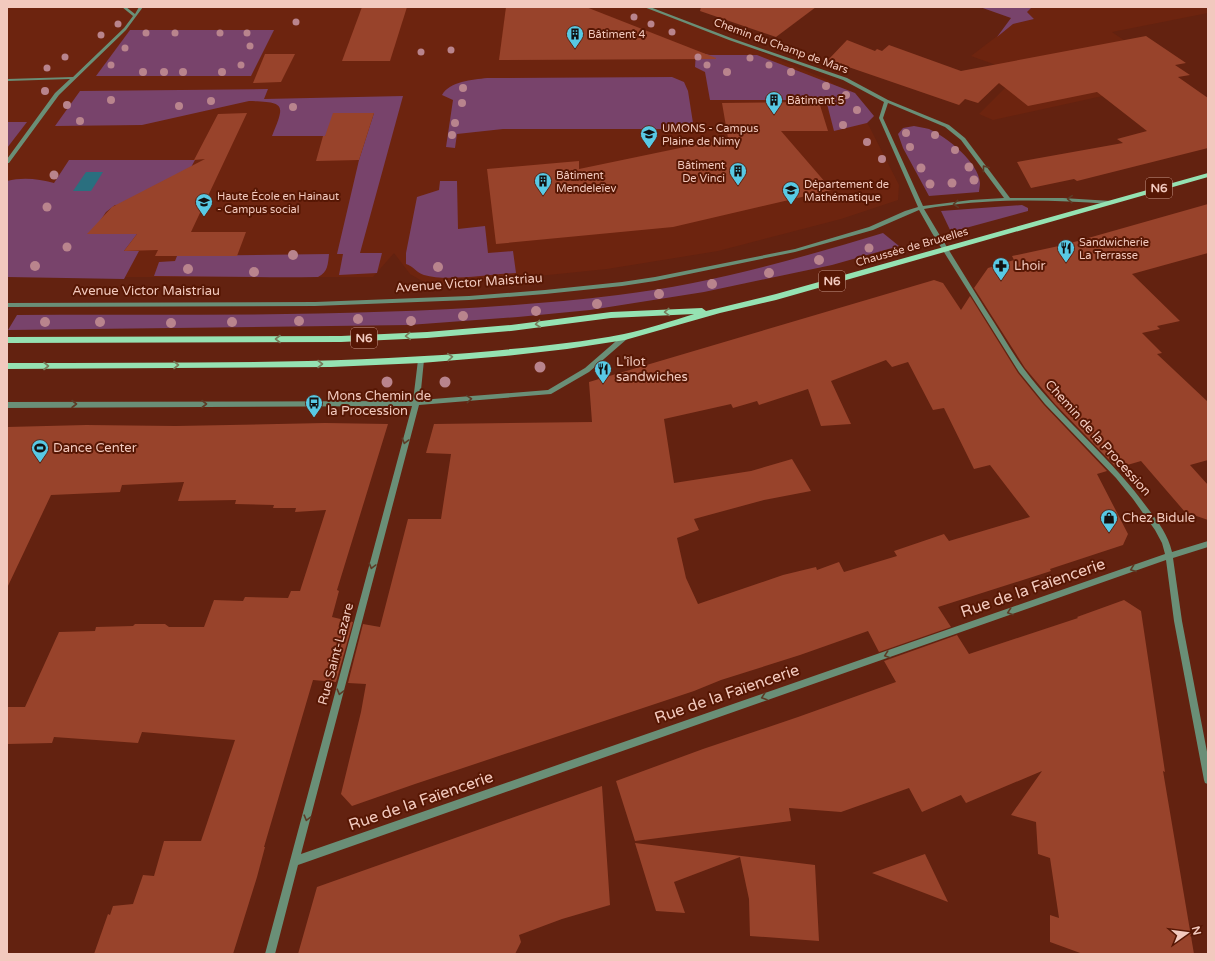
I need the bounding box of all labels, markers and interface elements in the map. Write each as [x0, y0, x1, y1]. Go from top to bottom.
street label: Chemin du Champ de Mars [712, 16, 850, 76]
building icon: Bâtiment 4 [565, 24, 585, 49]
place label: Bâtiment 4 [588, 28, 646, 41]
building icon: Bâtiment 5 [764, 90, 784, 115]
place label: Bâtiment 5 [787, 94, 845, 107]
place label: UMONS - Campus Plaine de Nimy [662, 122, 759, 148]
school or university icon: UMONS - Campus Plaine de Nimy [639, 124, 659, 149]
place label: Bâtiment De Vinci [677, 159, 725, 185]
building icon: Bâtiment De Vinci [728, 161, 748, 186]
one-way arrow [982, 165, 990, 172]
place label: Bâtiment Mendeleïev [556, 169, 616, 195]
building icon: Bâtiment Mendeleïev [533, 171, 553, 196]
place label: Département de Mathématique [804, 178, 889, 204]
road number: N6 [1146, 178, 1172, 198]
school or university icon: Département de Mathématique [781, 180, 801, 205]
place label: Haute École en Hainaut - Campus social [217, 189, 339, 216]
school or university icon: Haute École en Hainaut - Campus social [194, 192, 214, 217]
one-way arrow [1067, 194, 1073, 203]
one-way arrow [953, 199, 959, 208]
street label: Chaussée de Bruxelles [854, 225, 970, 269]
place label: Sandwicherie La Terrasse [1079, 236, 1149, 262]
restaurant icon: Sandwicherie La Terrasse [1056, 238, 1076, 263]
pharmacy icon: Lhoir [991, 256, 1011, 281]
place label: Lhoir [1014, 258, 1046, 274]
street label: Avenue Victor Maistriau [395, 270, 543, 296]
road number: N6 [819, 271, 845, 291]
street label: Avenue Victor Maistriau [72, 283, 220, 299]
one-way arrow [664, 308, 670, 317]
one-way arrow [534, 320, 541, 329]
road number: N6 [351, 328, 377, 348]
one-way arrow [405, 331, 411, 340]
one-way arrow [275, 335, 281, 343]
one-way arrow [447, 353, 453, 362]
place label: L'îlot sandwiches [616, 354, 688, 385]
restaurant icon: L'îlot sandwiches [593, 359, 613, 384]
one-way arrow [317, 360, 323, 368]
one-way arrow [173, 361, 179, 369]
one-way arrow [43, 362, 49, 370]
street label: Chemin de la Procession [1042, 377, 1154, 499]
place label: Mons Chemin de la Procession [327, 388, 431, 419]
bus stop icon: Mons Chemin de la Procession [304, 393, 324, 418]
one-way arrow [466, 394, 472, 403]
one-way arrow [71, 400, 77, 408]
one-way arrow [201, 400, 207, 408]
one-way arrow [401, 437, 410, 444]
sports icon: Dance Center [30, 438, 50, 463]
place label: Dance Center [53, 440, 137, 456]
shop icon: Chez Bidule [1099, 508, 1119, 533]
place label: Chez Bidule [1122, 510, 1195, 526]
street label: Rue de la Faïencerie [958, 554, 1108, 622]
one-way arrow [369, 563, 377, 570]
one-way arrow [1129, 564, 1136, 573]
street label: Rue Saint-Lazare [315, 601, 357, 707]
one-way arrow [1006, 607, 1013, 616]
one-way arrow [884, 650, 891, 658]
street label: Rue de la Faïencerie [652, 660, 802, 728]
one-way arrow [336, 689, 344, 695]
one-way arrow [761, 693, 768, 701]
street label: Rue de la Faïencerie [346, 767, 496, 835]
one-way arrow [303, 815, 311, 821]
north arrow [1167, 913, 1207, 953]
text: N [1189, 925, 1204, 937]

